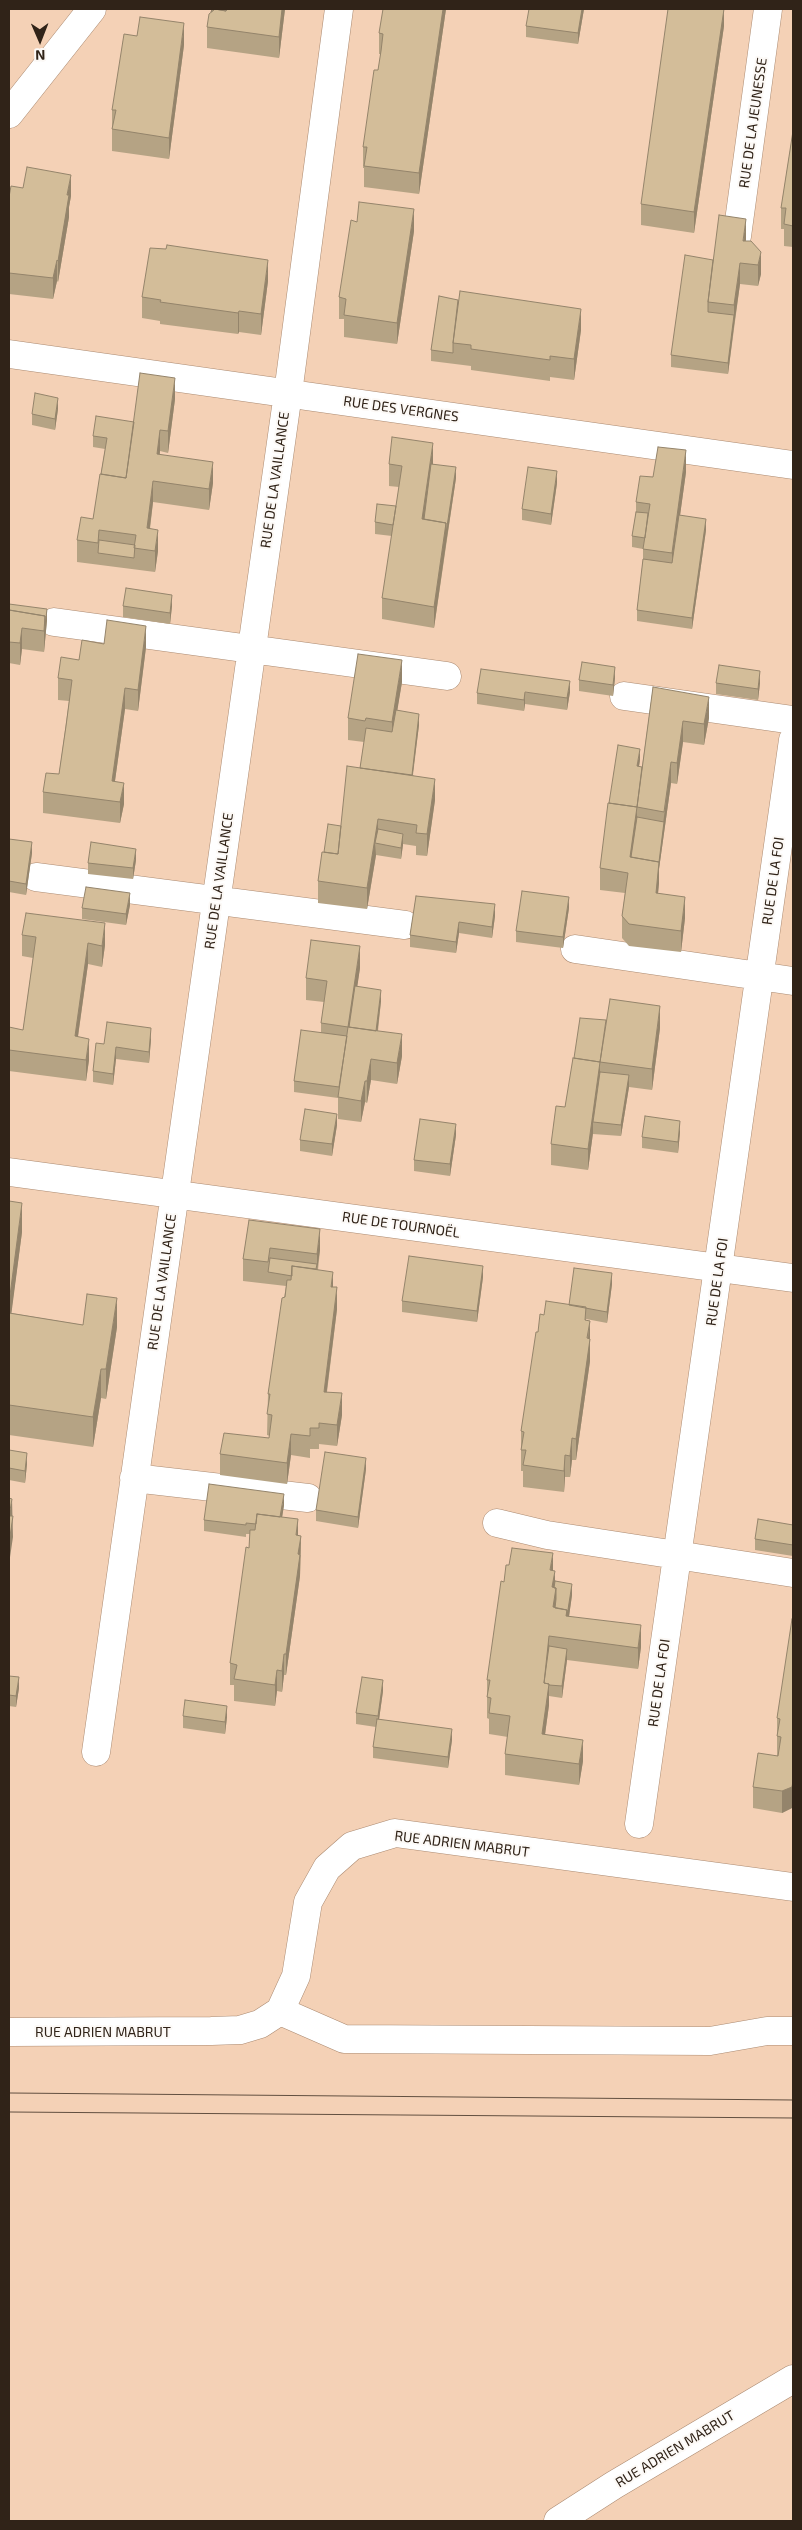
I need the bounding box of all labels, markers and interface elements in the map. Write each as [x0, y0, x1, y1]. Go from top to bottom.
north arrow [15, 15, 65, 65]
text: N [35, 47, 45, 64]
street label: RUE DE LA JEUNESSE [736, 57, 770, 189]
street label: RUE DES VERGNES [342, 393, 460, 425]
street label: RUE DE LA VAILLANCE [257, 411, 293, 549]
street label: RUE DE LA VAILLANCE [201, 812, 237, 950]
street label: RUE DE LA FOI [759, 836, 787, 926]
street label: RUE DE TOURNOËL [341, 1208, 461, 1242]
street label: RUE DE LA VAILLANCE [144, 1213, 180, 1351]
street label: RUE DE LA FOI [703, 1237, 731, 1327]
street label: RUE DE LA FOI [645, 1638, 673, 1728]
street label: RUE ADRIEN MABRUT [394, 1827, 530, 1861]
street label: RUE ADRIEN MABRUT [35, 2024, 171, 2040]
street label: RUE ADRIEN MABRUT [612, 2407, 738, 2491]

